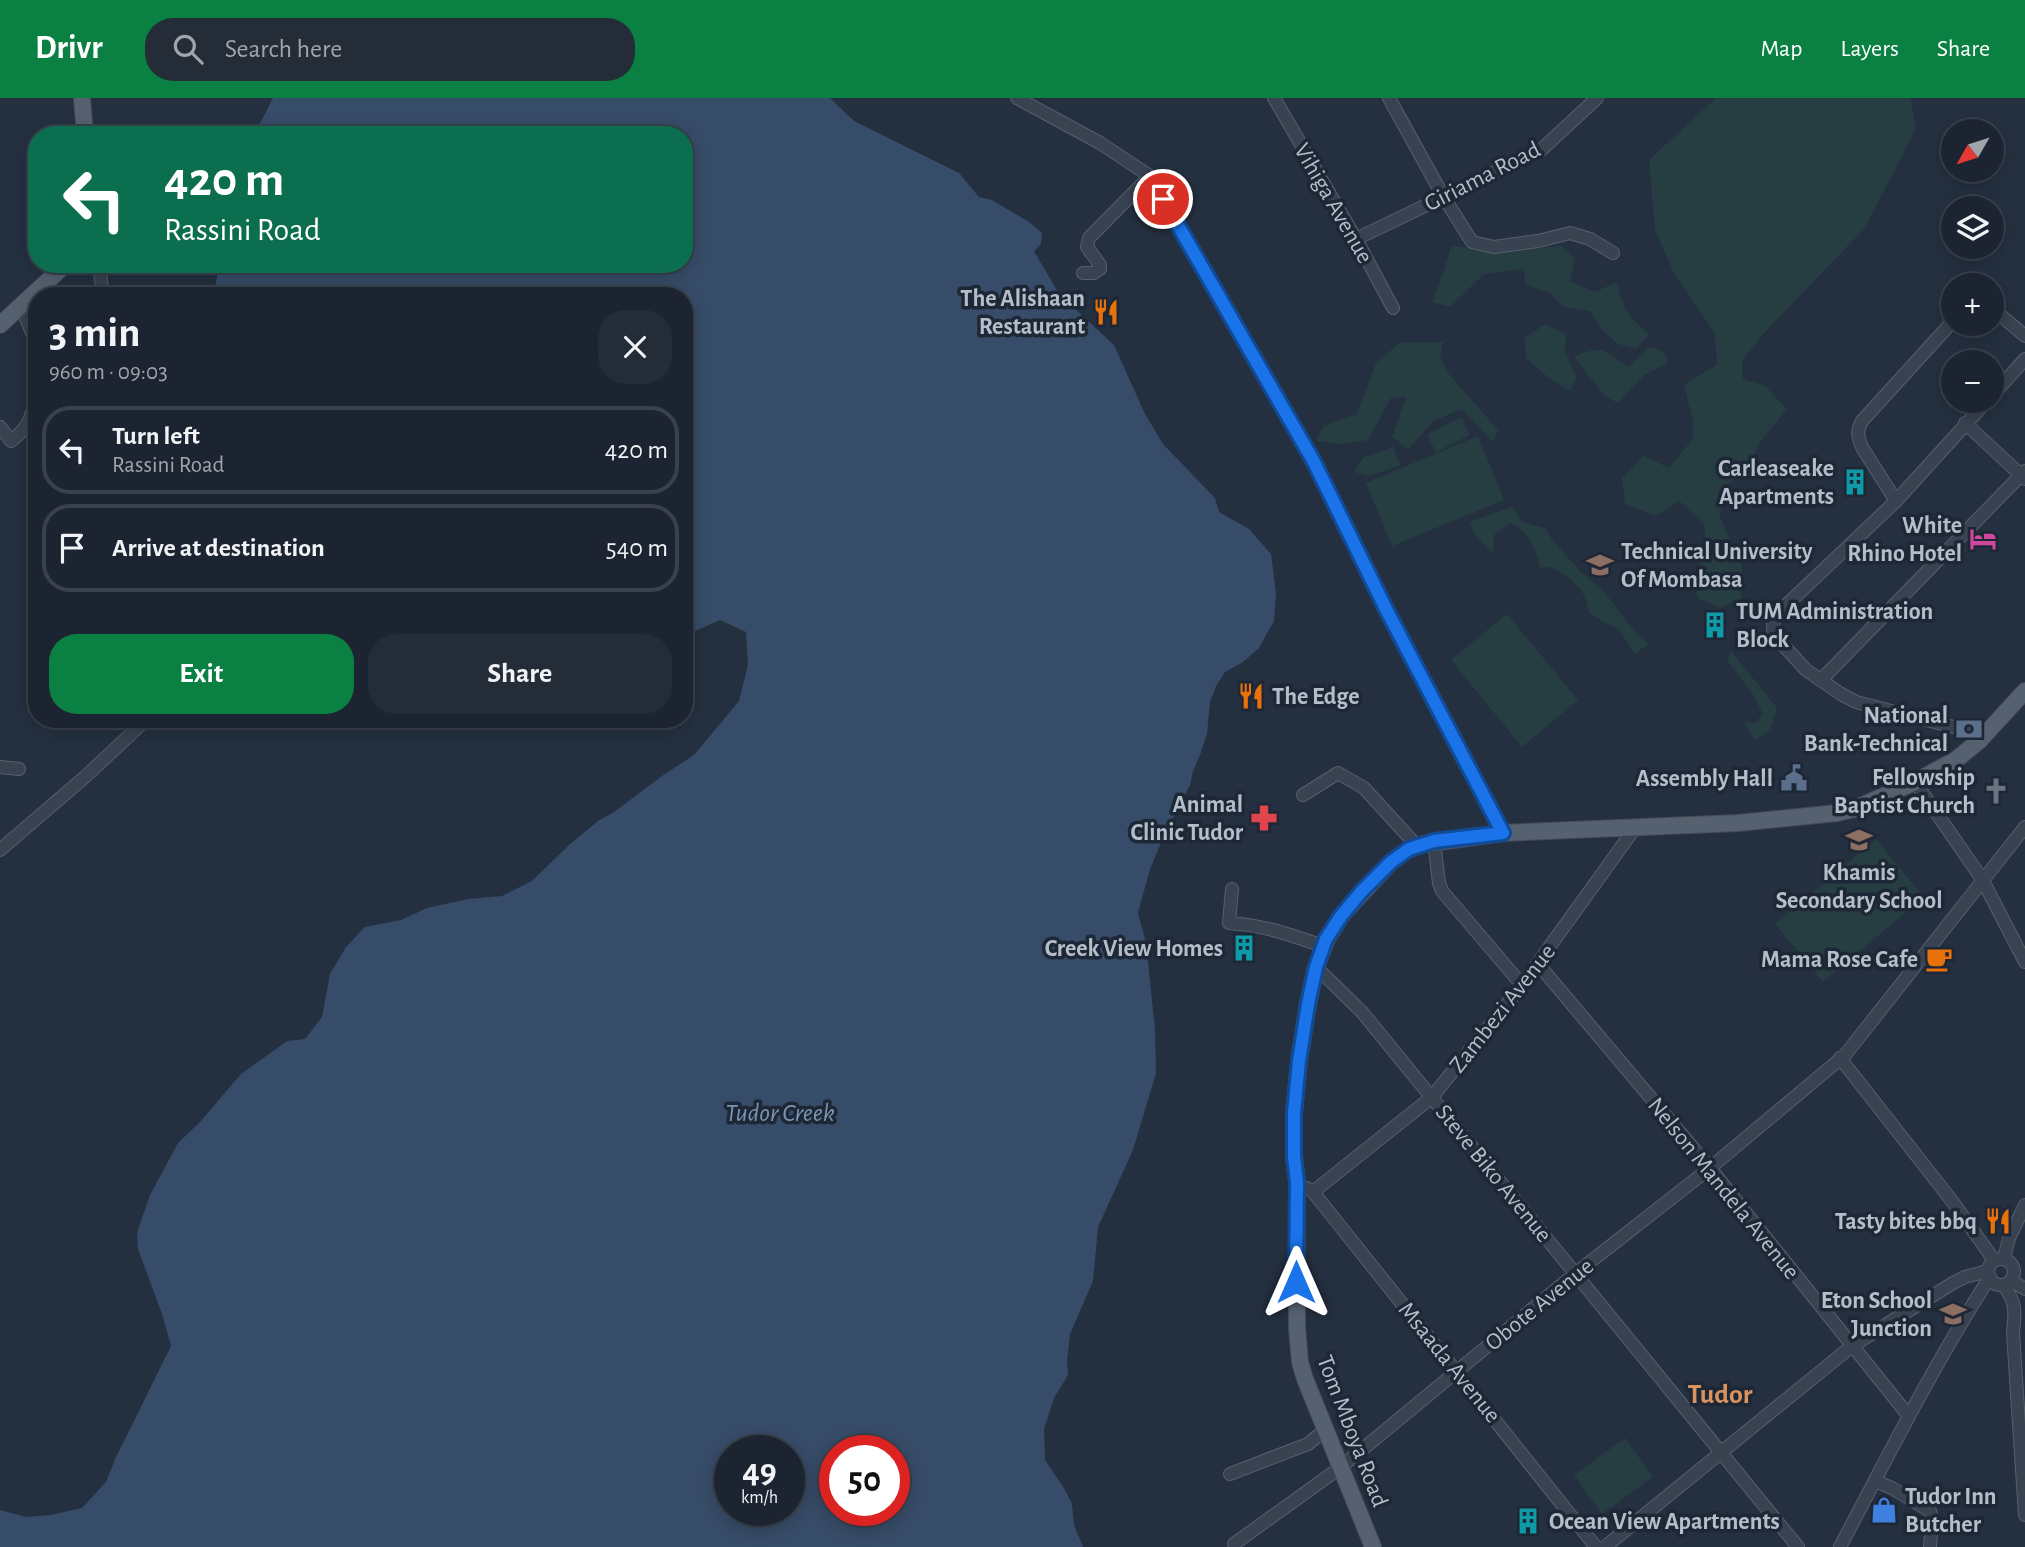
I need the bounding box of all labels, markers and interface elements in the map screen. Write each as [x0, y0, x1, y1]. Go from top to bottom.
search box [145, 18, 635, 81]
icon: search [169, 30, 207, 68]
text: Drivr [35, 32, 103, 65]
text: Search here [225, 36, 342, 62]
text: Map [1760, 37, 1802, 61]
text: Layers [1840, 37, 1899, 61]
text: Share [1937, 37, 1990, 61]
north arrow [1941, 119, 2004, 182]
map controls [1941, 119, 2004, 413]
street label: Giriama Road [1421, 137, 1544, 216]
street label: Vihiga Avenue [1289, 139, 1377, 268]
icon: left [49, 154, 140, 245]
text: 420 m [164, 156, 284, 205]
pin [1133, 169, 1193, 229]
icon: arrive [1144, 180, 1182, 218]
button: layers [1941, 196, 2004, 259]
text: Rassini Road [164, 214, 321, 246]
button: + [1941, 273, 2004, 336]
place label: The Alishaan Restaurant [960, 287, 1085, 339]
restaurant icon: The Alishaan Restaurant [1091, 297, 1121, 327]
button: close [598, 310, 672, 384]
text: 3 min [49, 312, 141, 354]
button: − [1941, 350, 2004, 413]
text: 960 m · 09:03 [49, 361, 168, 384]
text: Turn left [112, 423, 200, 449]
icon: left [53, 431, 91, 469]
text: 420 m [605, 437, 668, 463]
text: Rassini Road [112, 454, 225, 477]
place label: Carleaseake Apartments [1718, 457, 1834, 509]
building icon: Carleaseake Apartments [1840, 467, 1870, 497]
place label: White Rhino Hotel [1847, 514, 1962, 566]
hotel icon: White Rhino Hotel [1968, 524, 1998, 554]
icon: arrive [53, 529, 91, 567]
text: Arrive at destination [112, 535, 325, 561]
text: 540 m [606, 535, 668, 561]
place label: Technical University Of Mombasa [1621, 540, 1813, 592]
school or university icon: Technical University Of Mombasa [1585, 550, 1615, 580]
place label: TUM Administration Block [1736, 600, 1933, 652]
building icon: TUM Administration Block [1700, 610, 1730, 640]
button: Exit [49, 634, 354, 714]
button: Share [368, 634, 672, 714]
restaurant icon: The Edge [1236, 681, 1266, 711]
place label: The Edge [1272, 685, 1360, 709]
place label: National Bank-Technical [1804, 704, 1948, 756]
bank icon: National Bank-Technical [1954, 714, 1984, 744]
public building icon: Assembly Hall [1779, 763, 1809, 793]
place label: Fellowship Baptist Church [1834, 766, 1975, 818]
place label: Assembly Hall [1636, 767, 1773, 791]
church icon: Fellowship Baptist Church [1981, 776, 2011, 806]
place label: Animal Clinic Tudor [1130, 793, 1244, 845]
pharmacy icon: Animal Clinic Tudor [1249, 803, 1279, 833]
school or university icon: Khamis Secondary School [1844, 825, 1874, 855]
place label: Khamis Secondary School [1776, 861, 1942, 913]
building icon: Creek View Homes [1229, 933, 1259, 963]
place label: Creek View Homes [1045, 937, 1223, 961]
street label: Zambezi Avenue [1445, 940, 1560, 1077]
cafe icon: Mama Rose Cafe [1924, 944, 1954, 974]
place label: Mama Rose Cafe [1761, 948, 1918, 972]
street label: Nelson Mandela Avenue [1643, 1093, 1804, 1284]
water label: Tudor Creek [725, 1100, 835, 1126]
street label: Steve Biko Avenue [1431, 1100, 1556, 1247]
restaurant icon: Tasty bites bbq [1983, 1206, 2013, 1236]
place label: Tasty bites bbq [1835, 1210, 1977, 1234]
position arrow [1259, 1245, 1333, 1319]
street label: Obote Avenue [1481, 1254, 1598, 1356]
place label: Eton School Junction [1821, 1289, 1932, 1341]
street label: Msaada Avenue [1394, 1298, 1505, 1427]
school or university icon: Eton School Junction [1938, 1299, 1968, 1329]
street label: Tom Mboya Road [1312, 1352, 1392, 1510]
district label: Tudor [1688, 1381, 1753, 1409]
speed limit sign: 50 [819, 1435, 910, 1526]
text: 49 [742, 1454, 777, 1489]
place label: Tudor Inn Butcher [1905, 1485, 1997, 1537]
text: km/h [741, 1489, 778, 1507]
shop icon: Tudor Inn Butcher [1869, 1495, 1899, 1525]
building icon: Ocean View Apartments [1513, 1506, 1543, 1536]
place label: Ocean View Apartments [1549, 1510, 1780, 1534]

